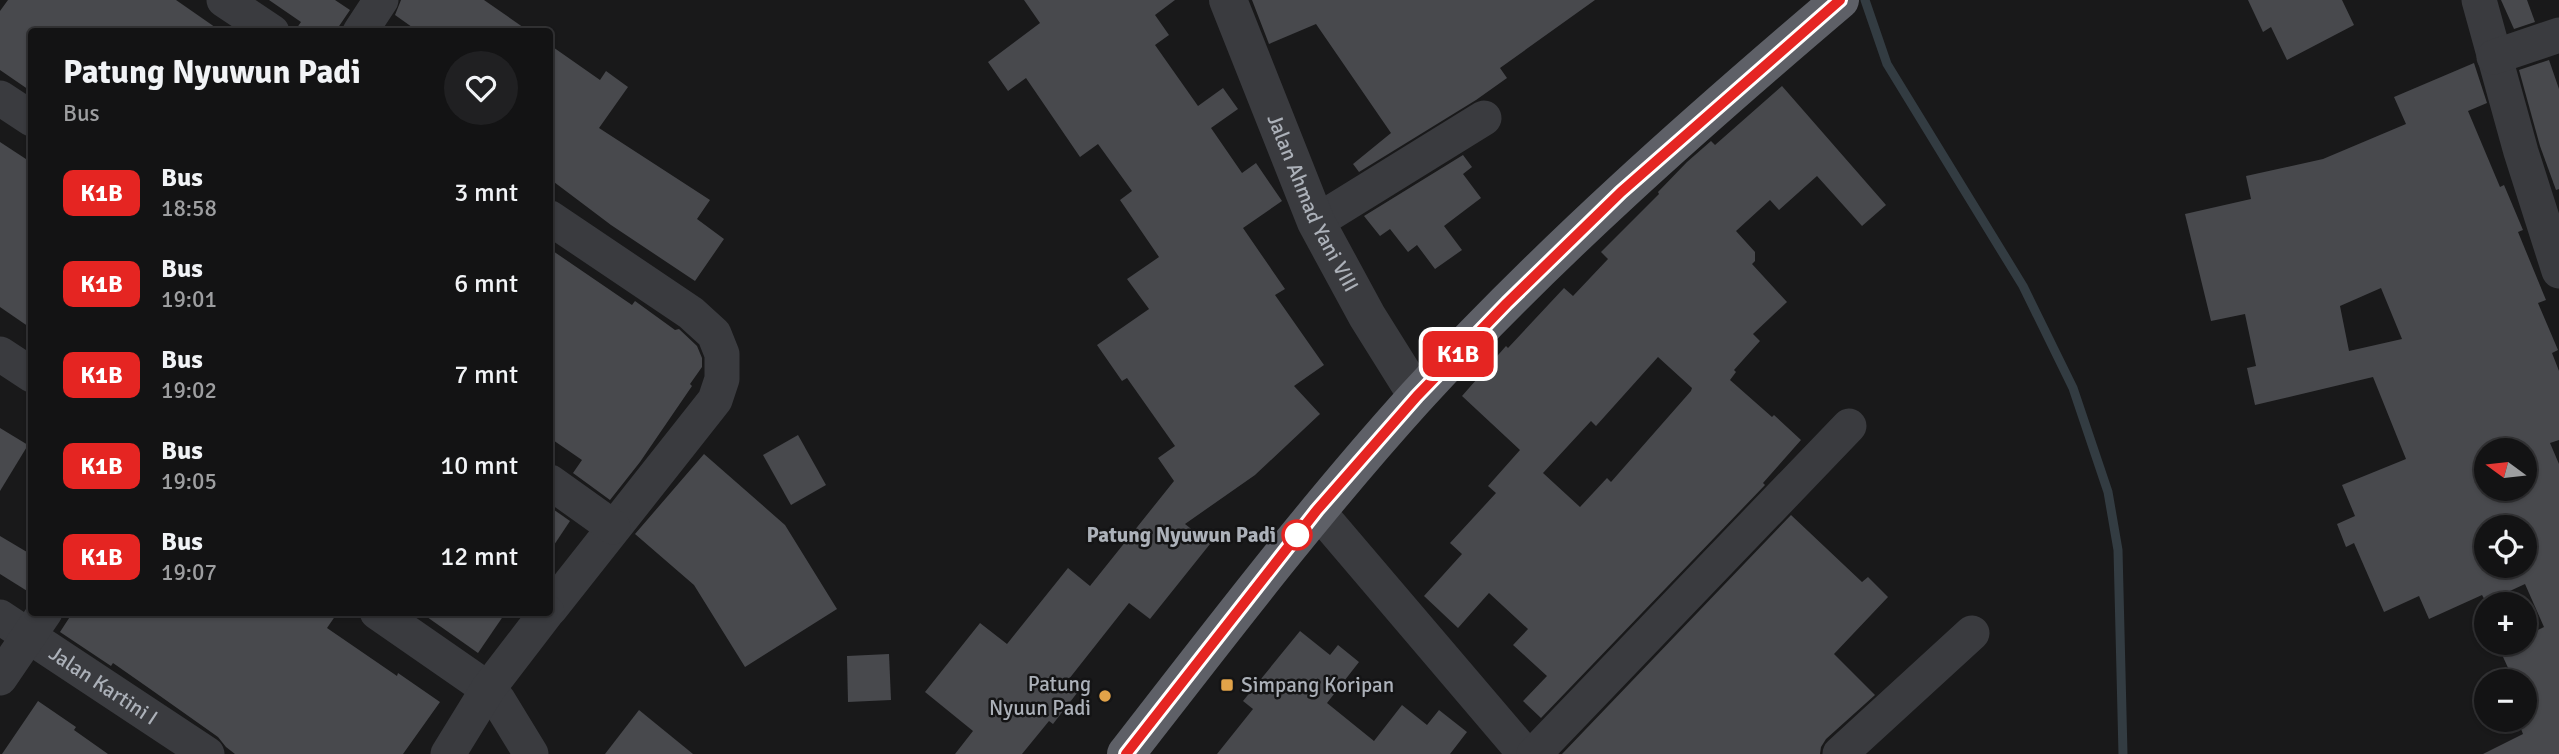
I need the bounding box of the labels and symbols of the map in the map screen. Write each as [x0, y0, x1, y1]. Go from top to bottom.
street label: Jalan Ahmad Yani VIII [1262, 110, 1364, 296]
line badge: K1B [1418, 331, 1498, 377]
north arrow [2474, 438, 2538, 500]
marker: Patung Nyuwun Padi [1282, 520, 1312, 550]
place label: Patung Nyuwun Padi [1086, 522, 1276, 548]
street label: Jalan Kartini I [44, 640, 163, 731]
place label: Patung Nyuun Padi [989, 671, 1091, 721]
place label: Simpang Koripan [1241, 672, 1394, 698]
marker: Simpang Koripan [1219, 677, 1235, 693]
marker: Patung Nyuun Padi [1097, 688, 1113, 704]

